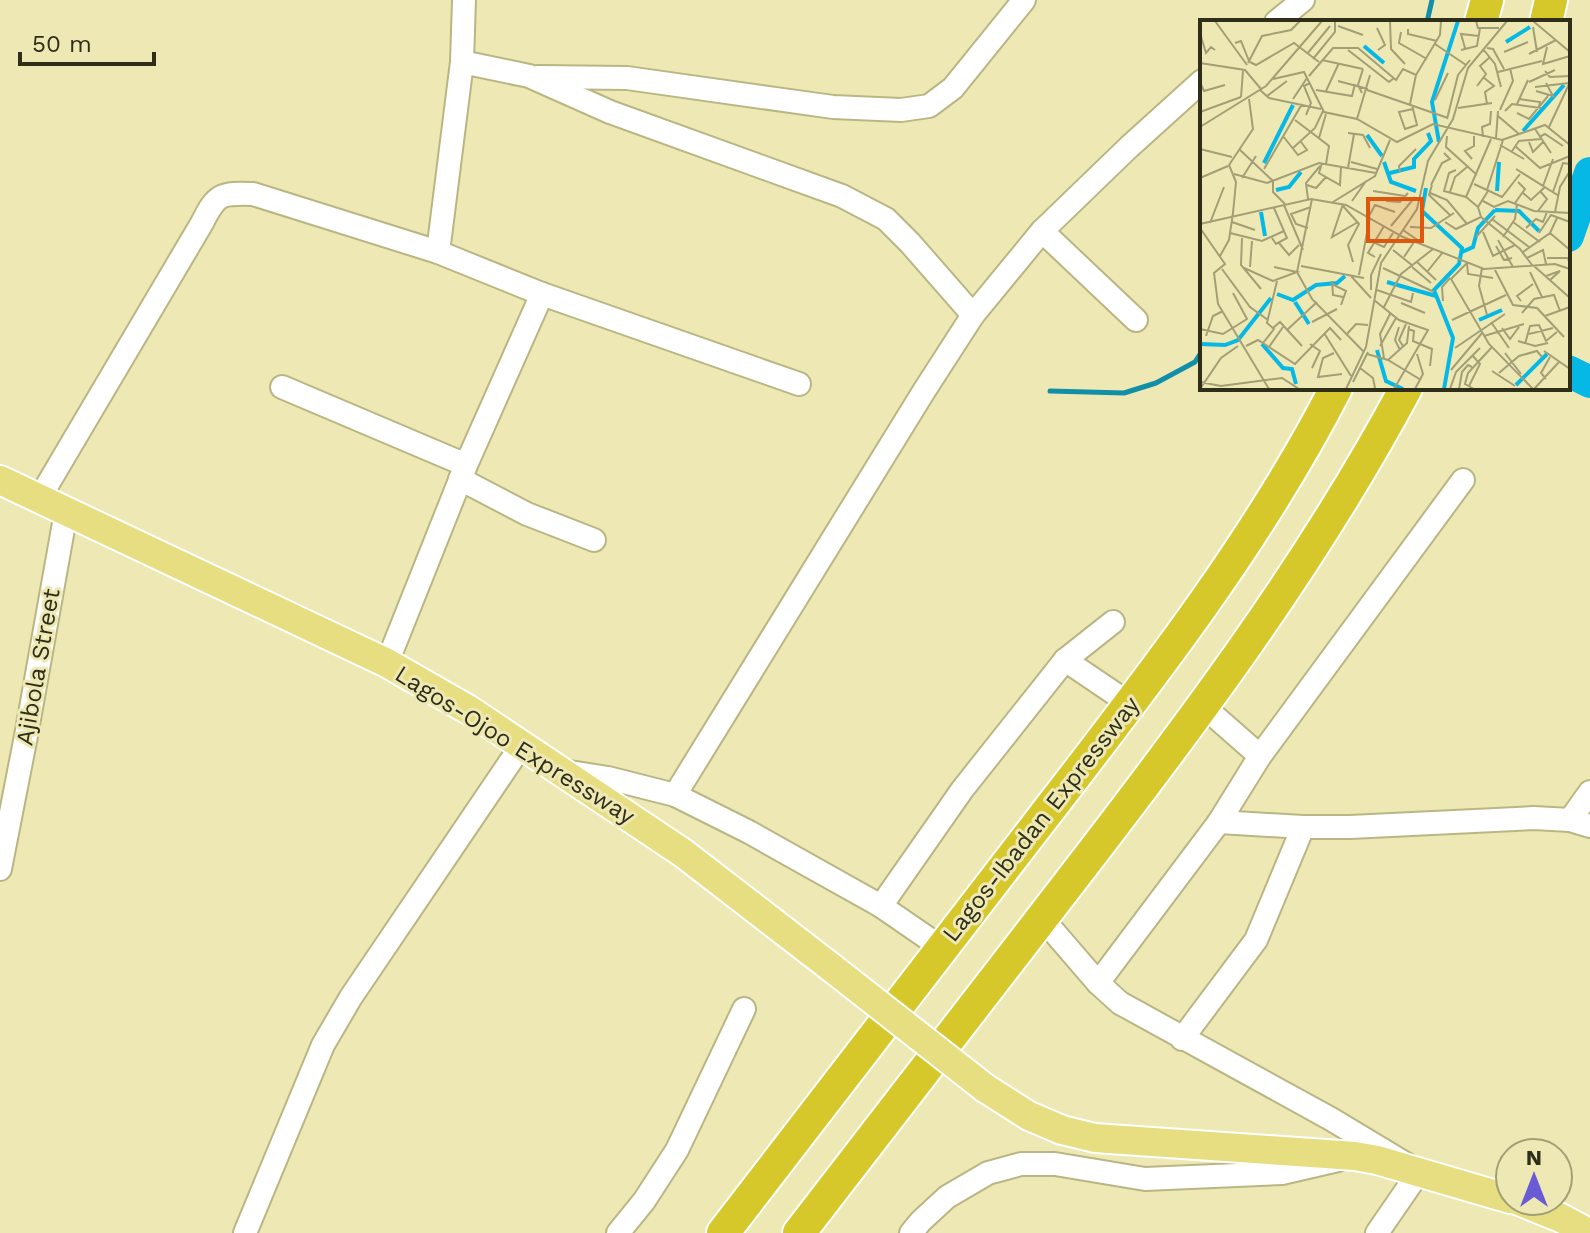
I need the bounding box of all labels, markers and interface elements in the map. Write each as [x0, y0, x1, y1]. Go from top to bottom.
scale bar [20, 16, 154, 66]
inset map [1200, 20, 1570, 390]
text: 50 m [32, 30, 92, 58]
street label: Ajibola Street [10, 586, 66, 748]
street label: Lagos-Ojoo Expressway [390, 660, 640, 831]
street label: Lagos-Ibadan Expressway [937, 690, 1146, 947]
north arrow [1494, 1137, 1574, 1217]
text: N [1526, 1145, 1542, 1170]

